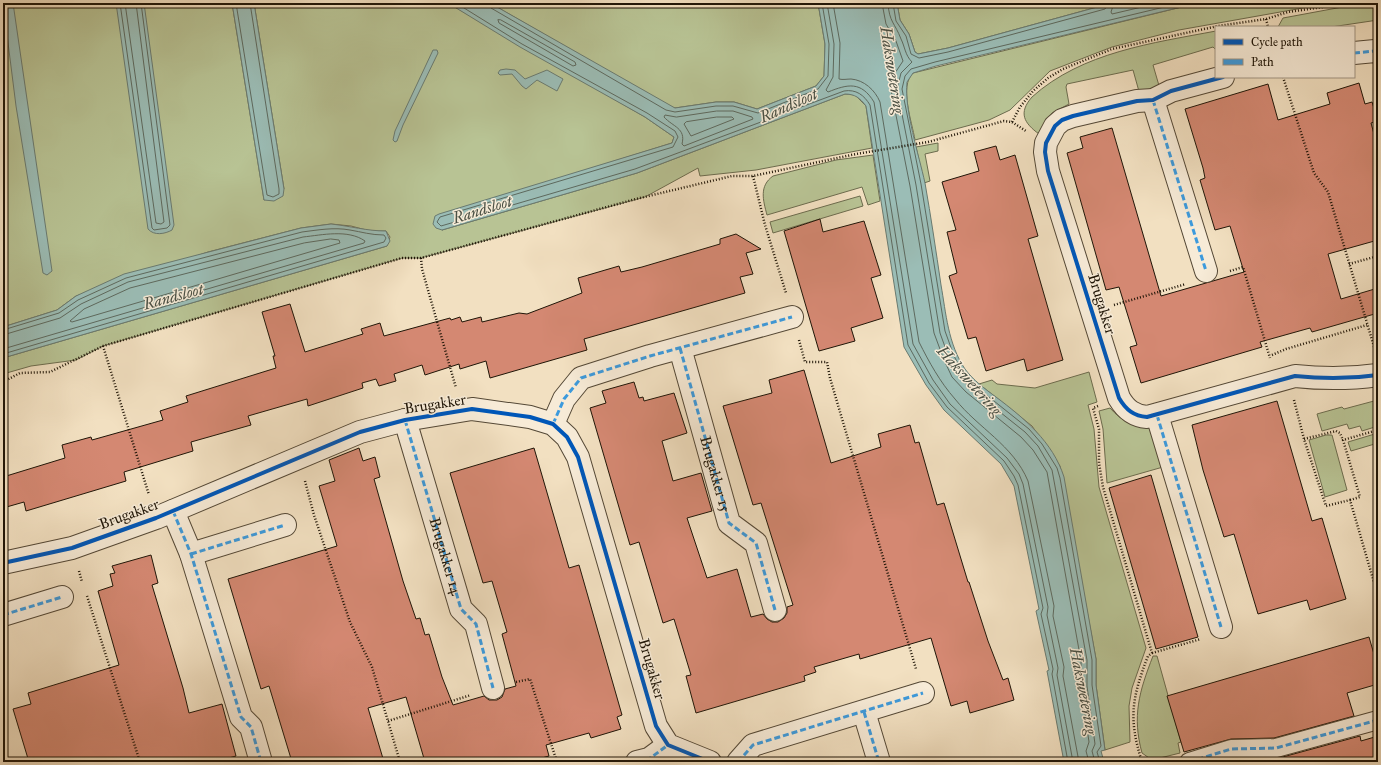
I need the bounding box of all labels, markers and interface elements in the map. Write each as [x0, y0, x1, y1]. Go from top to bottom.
water label: Hakswetering [876, 24, 909, 116]
legend [1215, 26, 1355, 78]
text: Cycle path [1251, 35, 1303, 49]
text: Path [1251, 55, 1274, 69]
water label: Randsloot [755, 84, 821, 127]
water label: Randsloot [449, 191, 515, 228]
street label: Brugakker [1084, 271, 1120, 337]
water label: Randsloot [140, 279, 206, 314]
water label: Hakswetering [932, 340, 1007, 420]
street label: Brugakker [403, 390, 468, 418]
street label: Brugakker 15 [696, 434, 735, 514]
street label: Brugakker [97, 495, 162, 533]
street label: Brugakker 14 [425, 515, 466, 598]
street label: Brugakker [635, 636, 669, 702]
water label: Hakswetering [1066, 645, 1101, 737]

